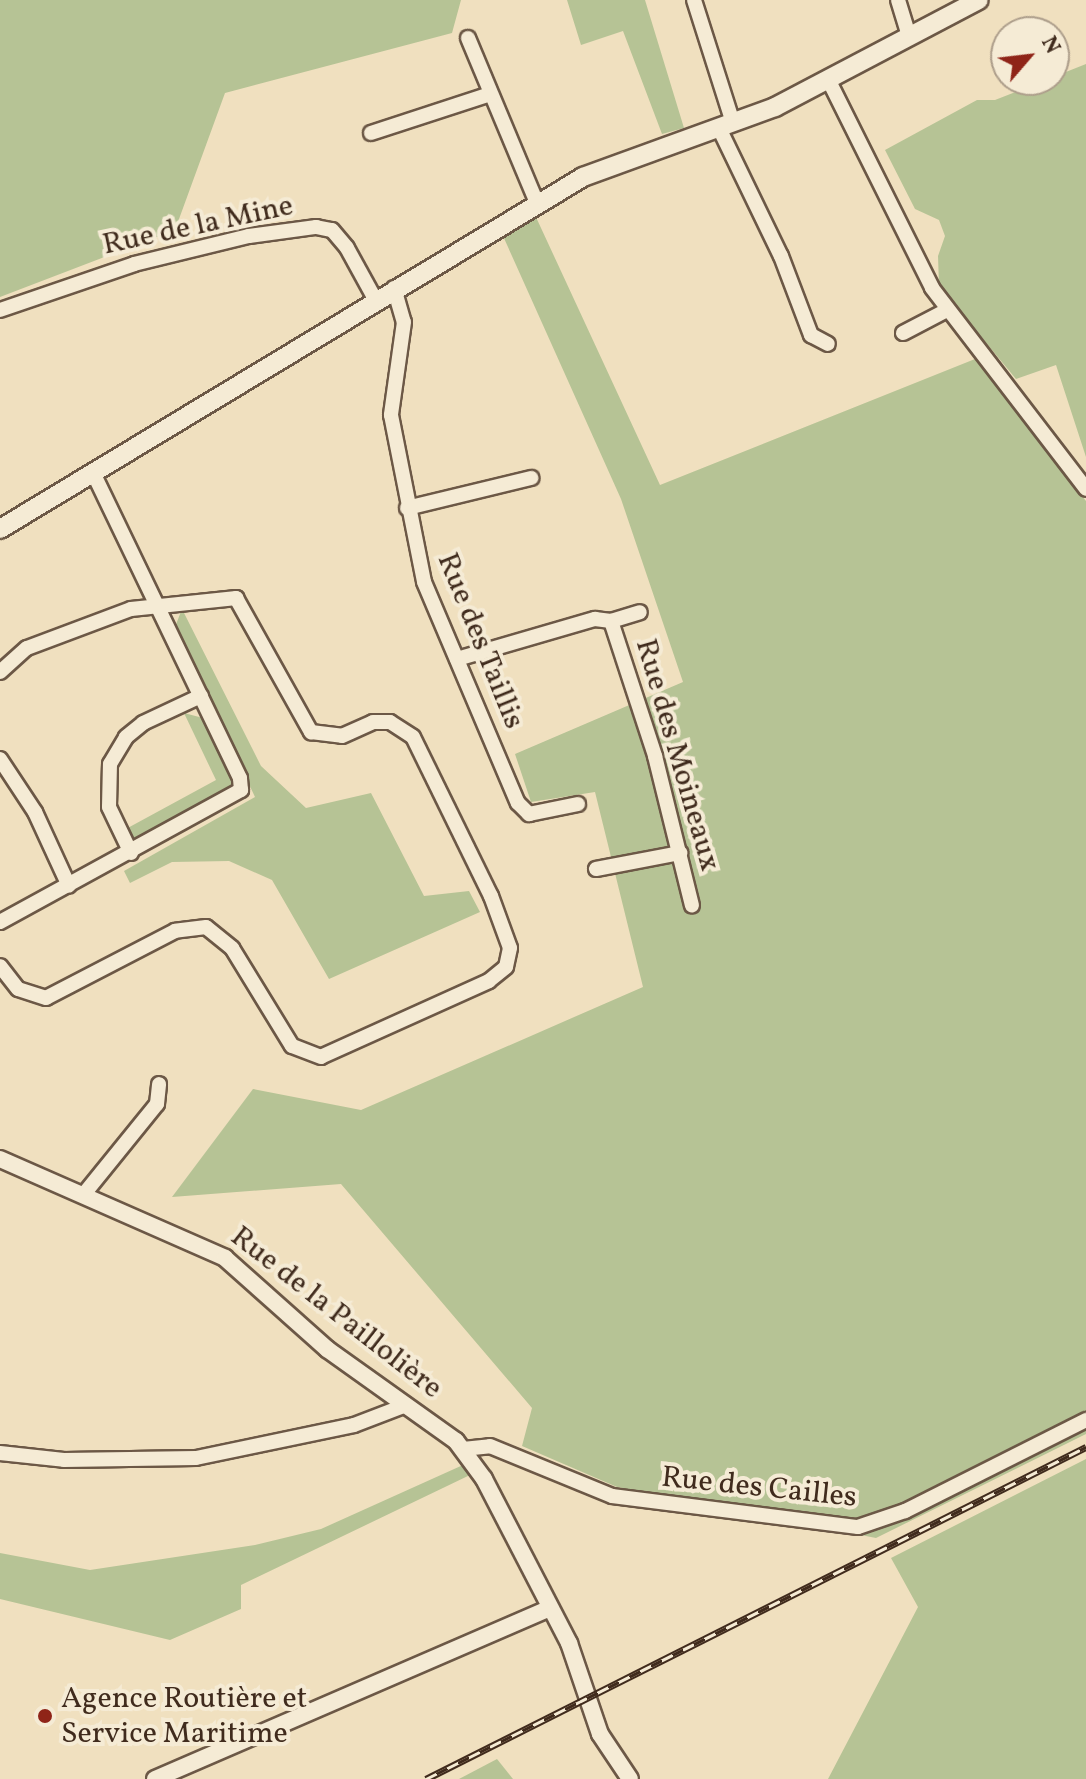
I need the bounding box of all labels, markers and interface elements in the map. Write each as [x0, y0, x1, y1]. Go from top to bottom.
north arrow [990, 16, 1070, 96]
text: N [1032, 31, 1067, 60]
street label: Rue de la Mine [99, 188, 297, 264]
street label: Rue des Taillis [428, 547, 532, 735]
street label: Rue des Moineaux [627, 635, 727, 875]
street label: Rue de la Paillolière [223, 1219, 449, 1407]
street label: Rue des Cailles [660, 1460, 858, 1516]
place label: Agence Routière et Service Maritime [61, 1681, 307, 1752]
marker: Agence Routière et Service Maritime [36, 1707, 54, 1725]

